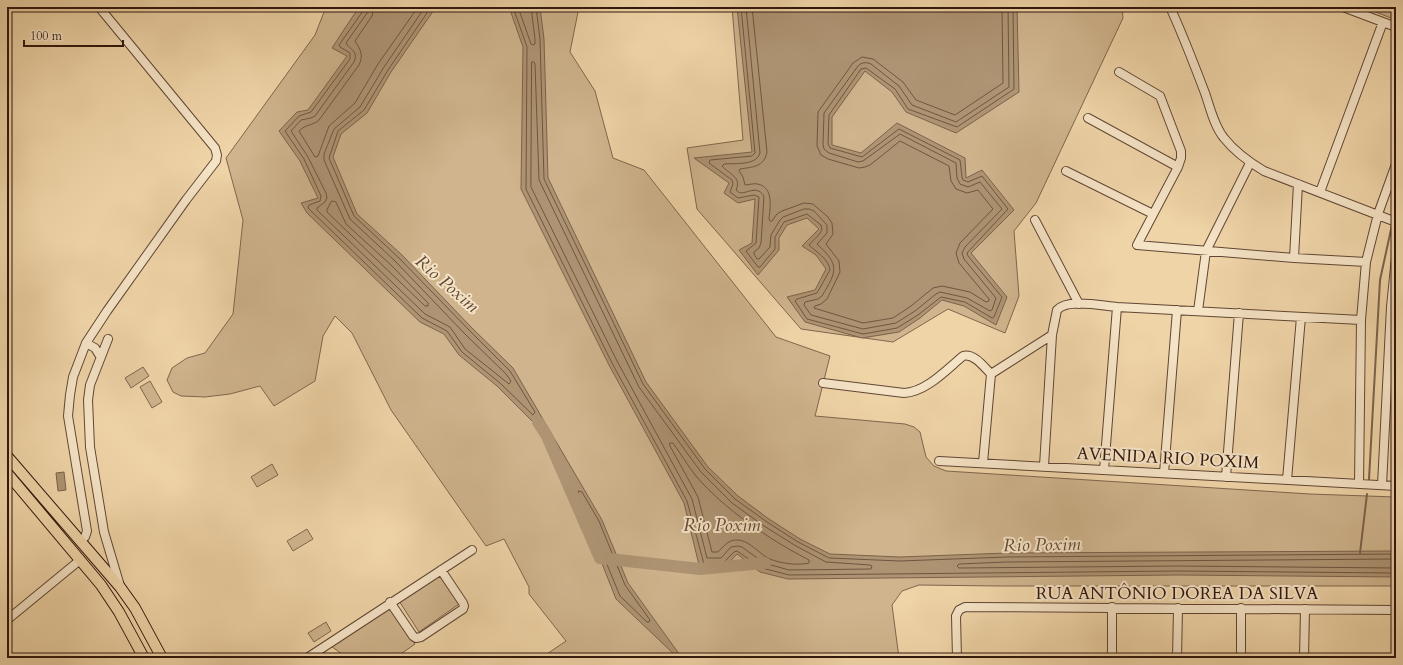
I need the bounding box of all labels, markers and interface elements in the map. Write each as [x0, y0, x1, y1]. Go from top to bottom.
scale bar [24, 22, 123, 48]
text: 100 m [30, 28, 63, 44]
water label: Rio Poxim [410, 249, 485, 319]
street label: AVENIDA RIO POXIM [1076, 442, 1260, 474]
water label: Rio Poxim [683, 513, 761, 538]
water label: Rio Poxim [1003, 532, 1081, 558]
street label: RUA ANTÔNIO DOREA DA SILVA [1036, 582, 1319, 605]

